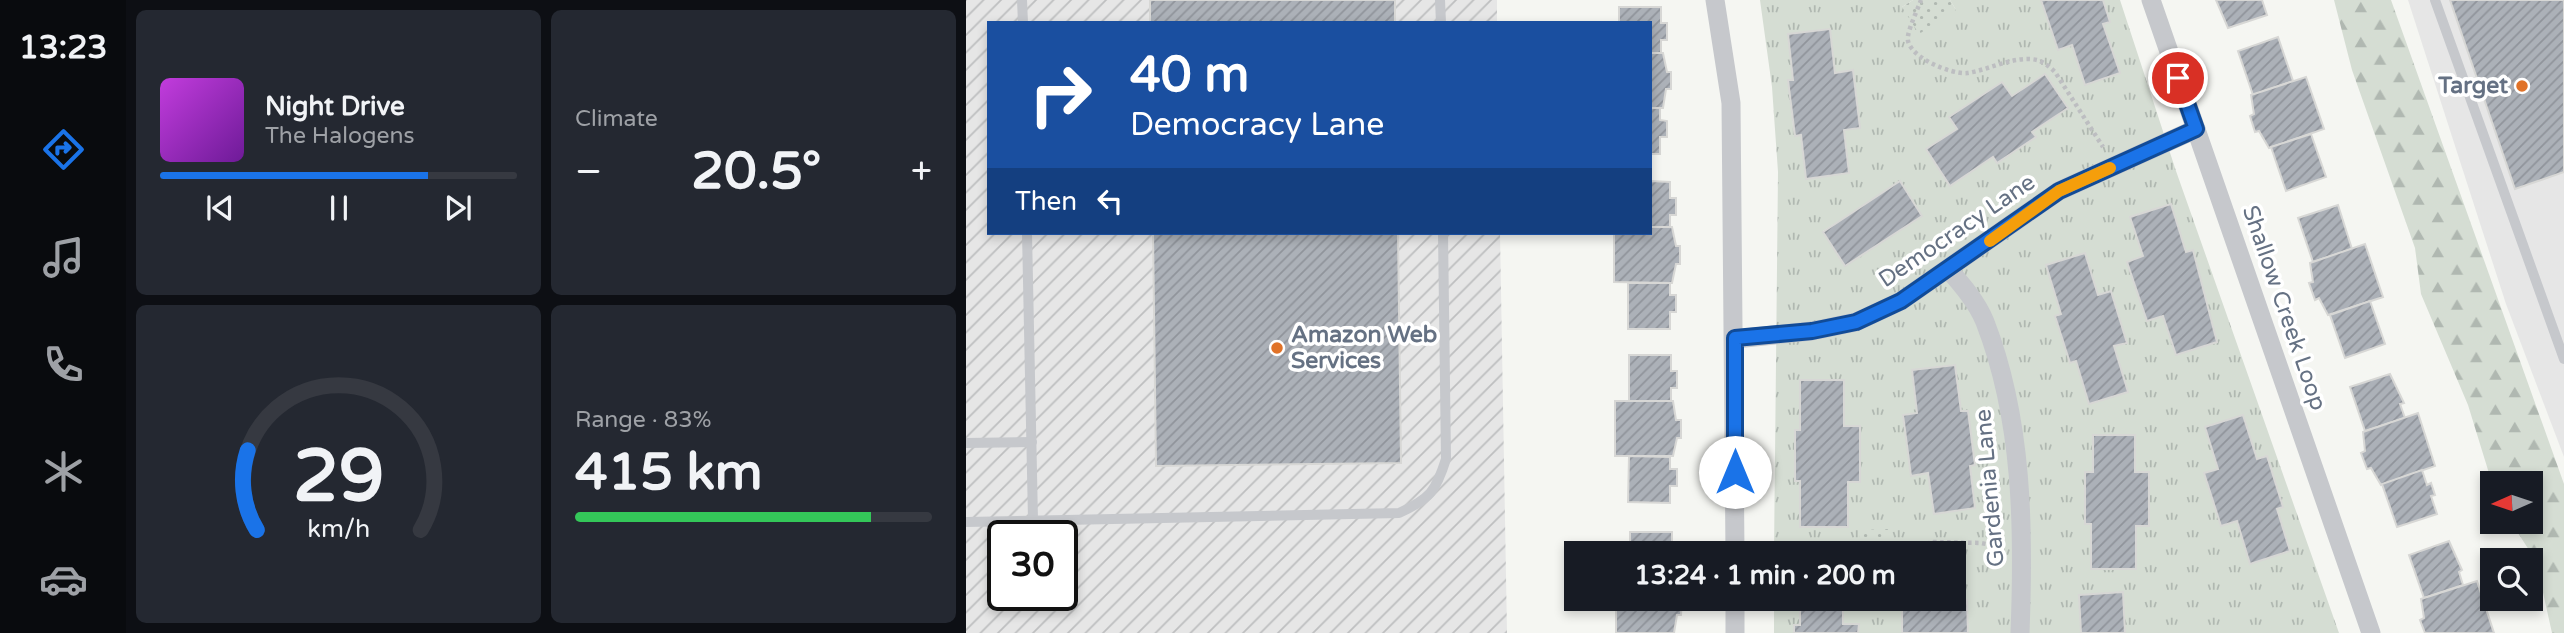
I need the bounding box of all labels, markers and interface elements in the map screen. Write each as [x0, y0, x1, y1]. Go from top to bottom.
text: 13:23 [19, 29, 107, 67]
text: 40 m [1130, 46, 1249, 105]
pin [2148, 48, 2208, 108]
icon: right [1015, 49, 1106, 140]
icon: arrive [2159, 59, 2197, 97]
place label: Target [2437, 72, 2508, 100]
marker: Target [2514, 78, 2530, 94]
text: Night Drive [265, 91, 405, 122]
text: Climate [575, 105, 658, 133]
text: Democracy Lane [1130, 106, 1384, 144]
text: The Halogens [265, 122, 414, 150]
icon: directions [39, 125, 88, 174]
text: 20.5° [691, 140, 821, 203]
text: − [575, 149, 602, 195]
text: + [911, 149, 932, 195]
street label: Democracy Lane [1873, 168, 2041, 294]
icon: left [1091, 182, 1129, 220]
text: Then [1015, 186, 1077, 217]
icon: previous [201, 189, 239, 227]
icon: pause [320, 189, 358, 227]
icon: next [439, 189, 477, 227]
street label: Shallow Creek Loop [2236, 202, 2332, 414]
icon: music [39, 233, 88, 282]
place label: Amazon Web Services [1291, 321, 1437, 375]
icon: phone [39, 340, 88, 389]
marker: Amazon Web Services [1269, 340, 1285, 356]
text: Range · 83% [575, 406, 711, 434]
street label: Gardenia Lane [1969, 408, 2011, 568]
text: 29 [293, 433, 384, 521]
position arrow [1698, 435, 1772, 509]
text: 415 km [575, 441, 763, 504]
icon: climate [39, 447, 88, 496]
north arrow [2480, 471, 2543, 534]
map controls [2480, 471, 2543, 611]
text: km/h [307, 514, 370, 544]
speed limit sign: 30 [987, 520, 1078, 611]
button: search [2480, 548, 2543, 611]
icon: car [39, 555, 88, 604]
text: 13:24 · 1 min · 200 m [1634, 560, 1896, 591]

